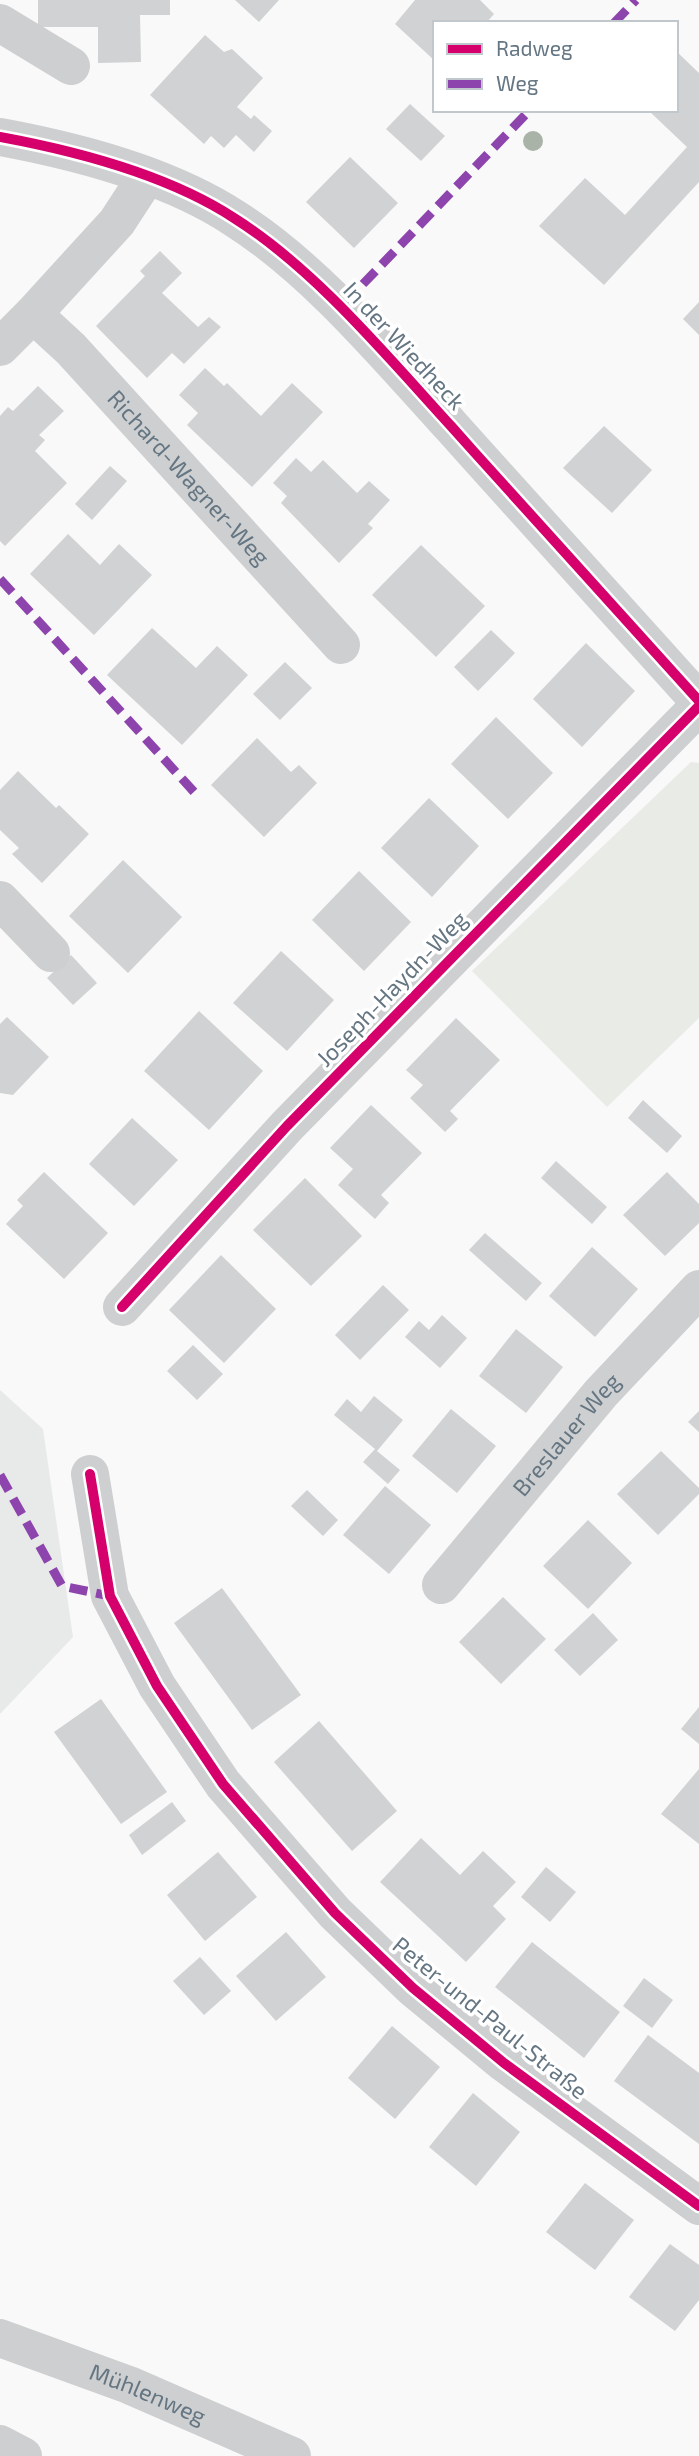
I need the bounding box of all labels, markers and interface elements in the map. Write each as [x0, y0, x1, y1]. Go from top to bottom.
legend [433, 21, 678, 112]
text: Radweg [496, 35, 573, 60]
text: Weg [496, 70, 539, 95]
street label: In der Wiedheck [338, 275, 472, 416]
street label: Richard-Wagner-Weg [102, 384, 276, 571]
street label: Joseph-Haydn-Weg [310, 905, 473, 1072]
street label: Breslauer Weg [506, 1366, 626, 1501]
street label: Peter-und-Paul-Straße [388, 1930, 594, 2104]
street label: Mühlenweg [86, 2357, 211, 2430]

